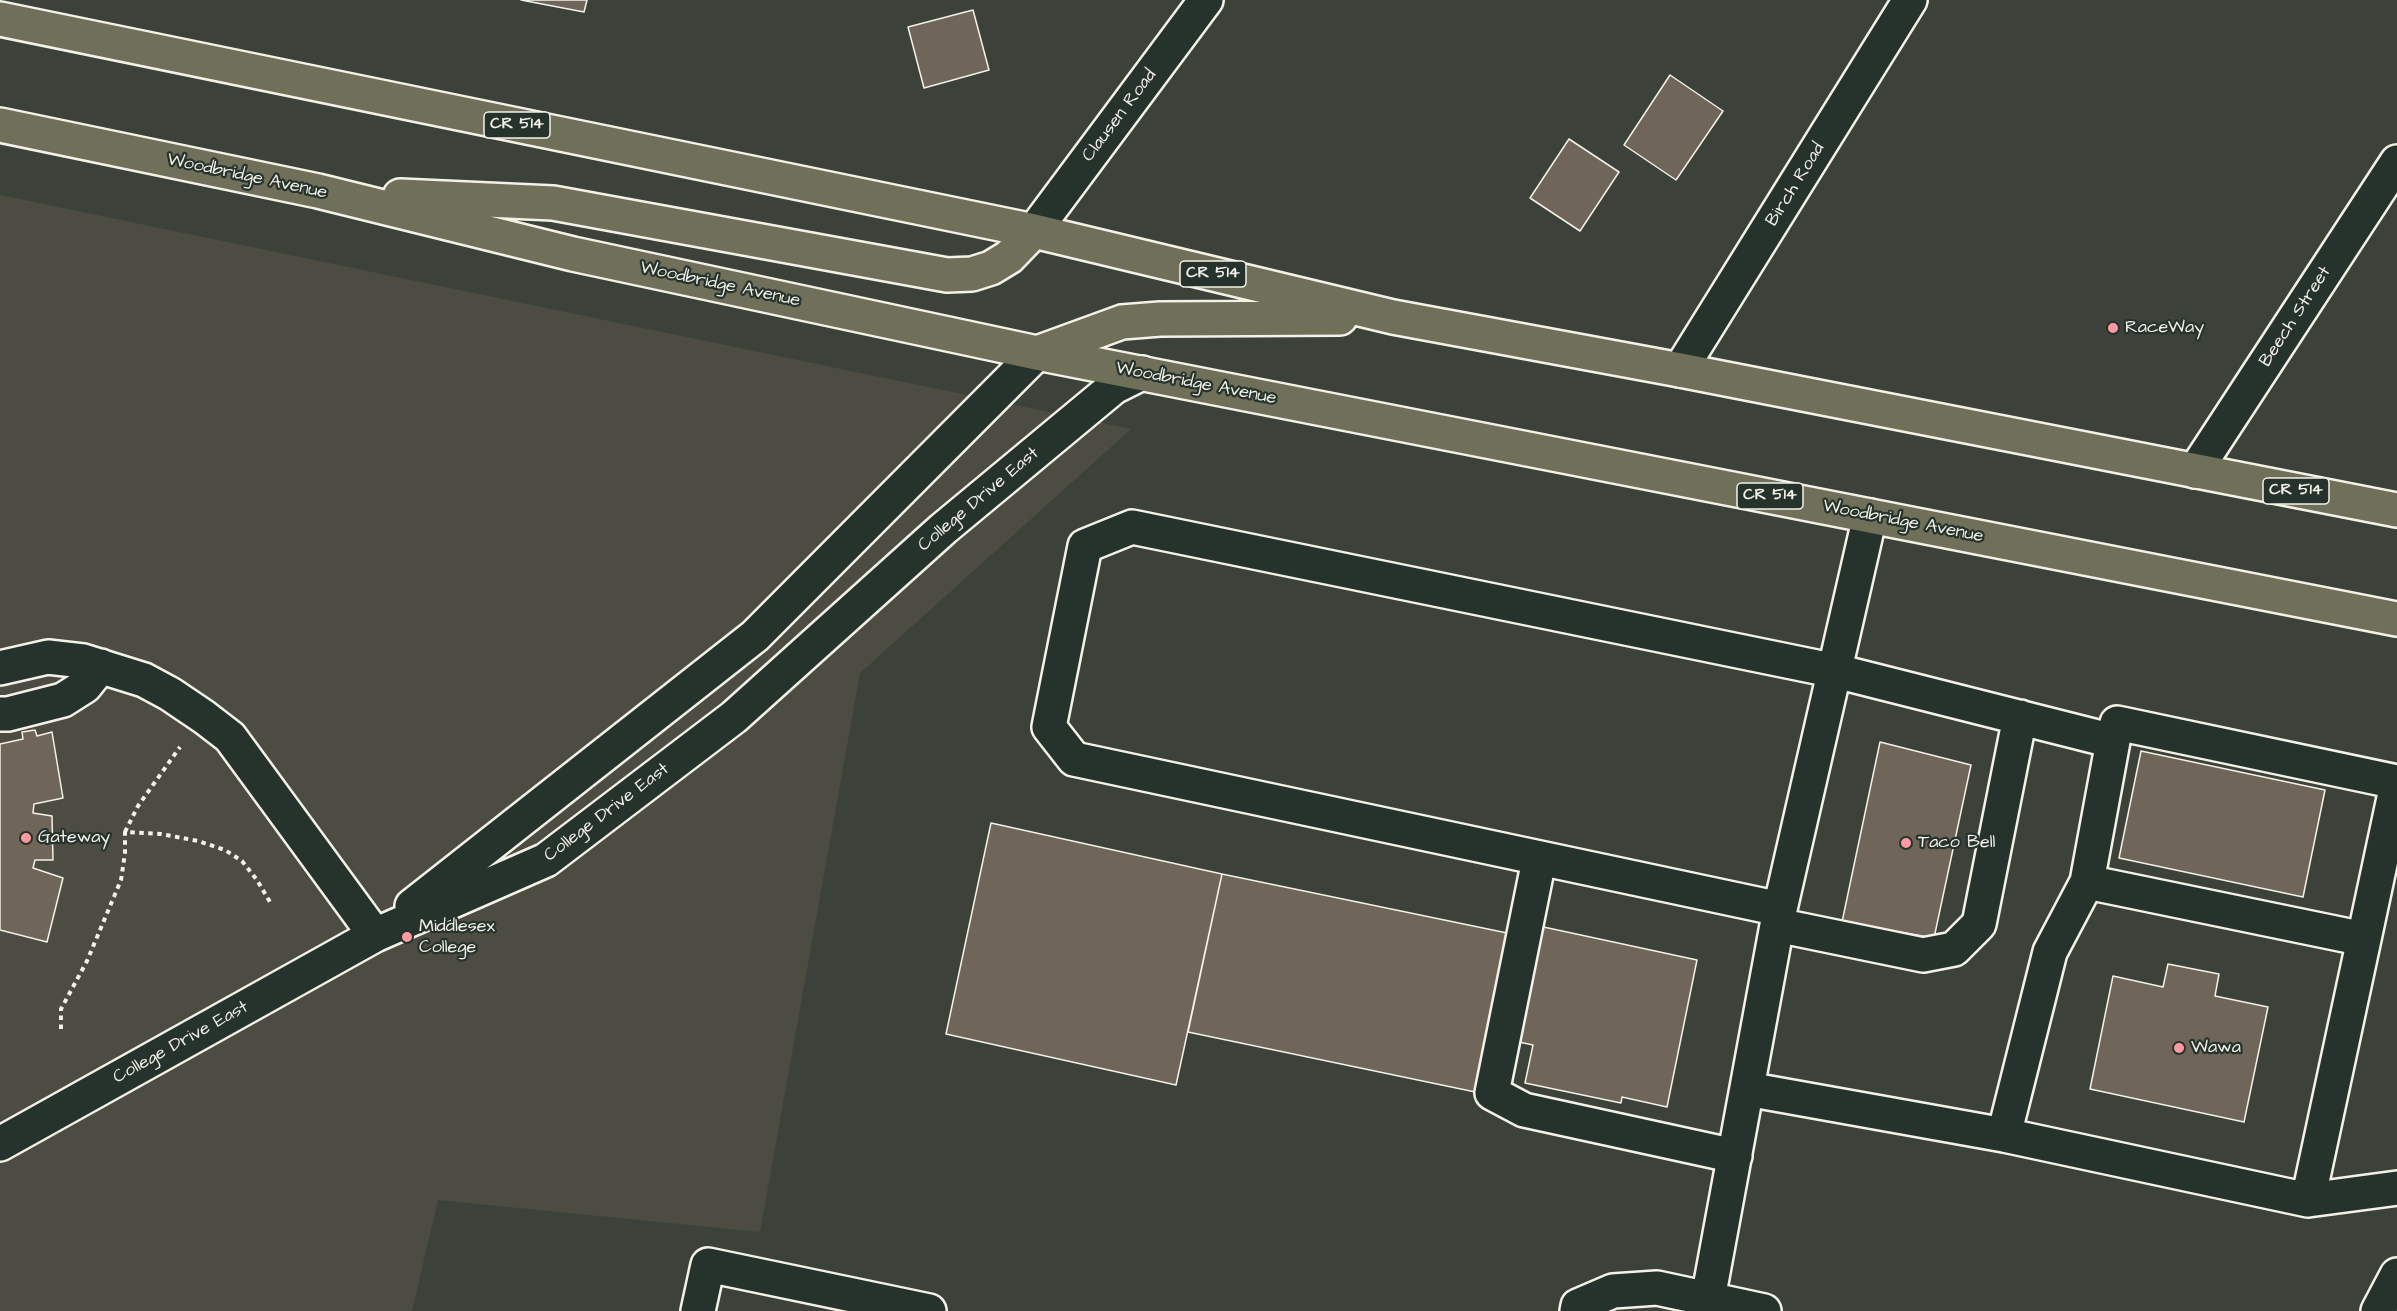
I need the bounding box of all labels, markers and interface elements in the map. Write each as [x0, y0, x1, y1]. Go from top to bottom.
street label: Clausen Road [1078, 65, 1162, 167]
road number: CR 514 [484, 112, 550, 138]
street label: Birch Road [1762, 139, 1830, 231]
street label: Woodbridge Avenue [165, 149, 329, 205]
street label: Woodbridge Avenue [638, 257, 802, 313]
road number: CR 514 [1180, 261, 1246, 287]
street label: Beech Street [2256, 263, 2336, 371]
place label: RaceWay [2125, 317, 2204, 339]
marker: RaceWay [2106, 321, 2120, 335]
street label: Woodbridge Avenue [1114, 358, 1278, 410]
street label: College Drive East [914, 443, 1044, 557]
road number: CR 514 [2263, 478, 2329, 504]
road number: CR 514 [1737, 483, 1803, 509]
street label: Woodbridge Avenue [1821, 496, 1985, 548]
street label: College Drive East [540, 759, 674, 867]
place label: Gateway [38, 827, 110, 849]
marker: Gateway [19, 831, 33, 845]
place label: Taco Bell [1918, 832, 1995, 854]
marker: Taco Bell [1899, 836, 1913, 850]
place label: Middlesex College [419, 916, 495, 958]
marker: Middlesex College [400, 930, 414, 944]
street label: College Drive East [110, 997, 252, 1089]
place label: Wawa [2191, 1037, 2241, 1059]
marker: Wawa [2172, 1041, 2186, 1055]

